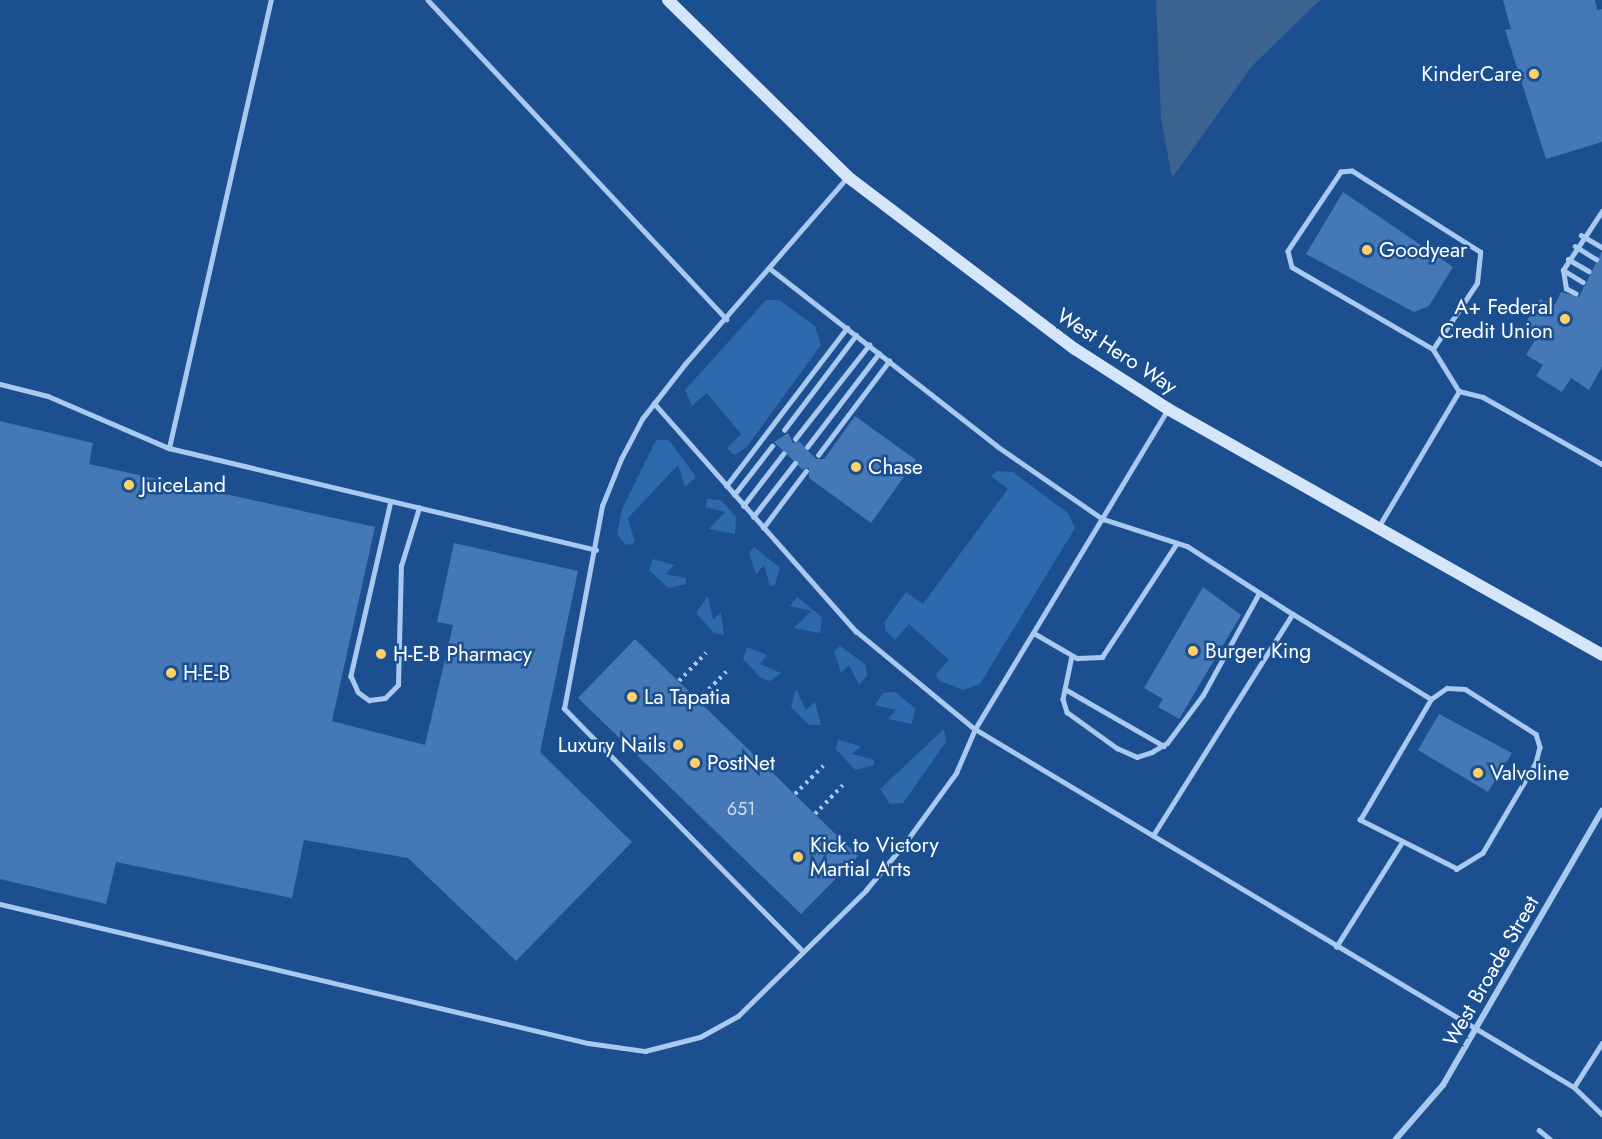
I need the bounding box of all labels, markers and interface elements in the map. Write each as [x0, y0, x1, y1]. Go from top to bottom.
place label: KinderCare [1421, 61, 1522, 87]
marker: KinderCare [1527, 67, 1541, 81]
place label: Goodyear [1379, 237, 1467, 263]
marker: Goodyear [1360, 243, 1374, 257]
place label: A+ Federal Credit Union [1440, 294, 1553, 344]
street label: West Hero Way [1052, 303, 1182, 399]
marker: A+ Federal Credit Union [1558, 312, 1572, 326]
place label: Chase [868, 454, 923, 480]
marker: Chase [849, 460, 863, 474]
place label: JuiceLand [141, 472, 226, 498]
marker: JuiceLand [122, 478, 136, 492]
place label: Burger King [1205, 638, 1311, 664]
place label: H-E-B Pharmacy [393, 641, 532, 667]
marker: Burger King [1186, 644, 1200, 658]
marker: H-E-B Pharmacy [374, 647, 388, 661]
place label: H-E-B [183, 660, 230, 686]
marker: H-E-B [164, 666, 178, 680]
place label: La Tapatia [644, 684, 730, 710]
marker: La Tapatia [625, 690, 639, 704]
place label: Luxury Nails [558, 732, 666, 758]
marker: Luxury Nails [671, 738, 685, 752]
place label: PostNet [707, 750, 775, 776]
marker: PostNet [688, 756, 702, 770]
place label: Valvoline [1490, 760, 1569, 786]
marker: Valvoline [1471, 766, 1485, 780]
house number: 651 [727, 798, 755, 820]
place label: Kick to Victory Martial Arts [810, 832, 939, 882]
marker: Kick to Victory Martial Arts [791, 850, 805, 864]
street label: West Broade Street [1438, 891, 1544, 1051]

